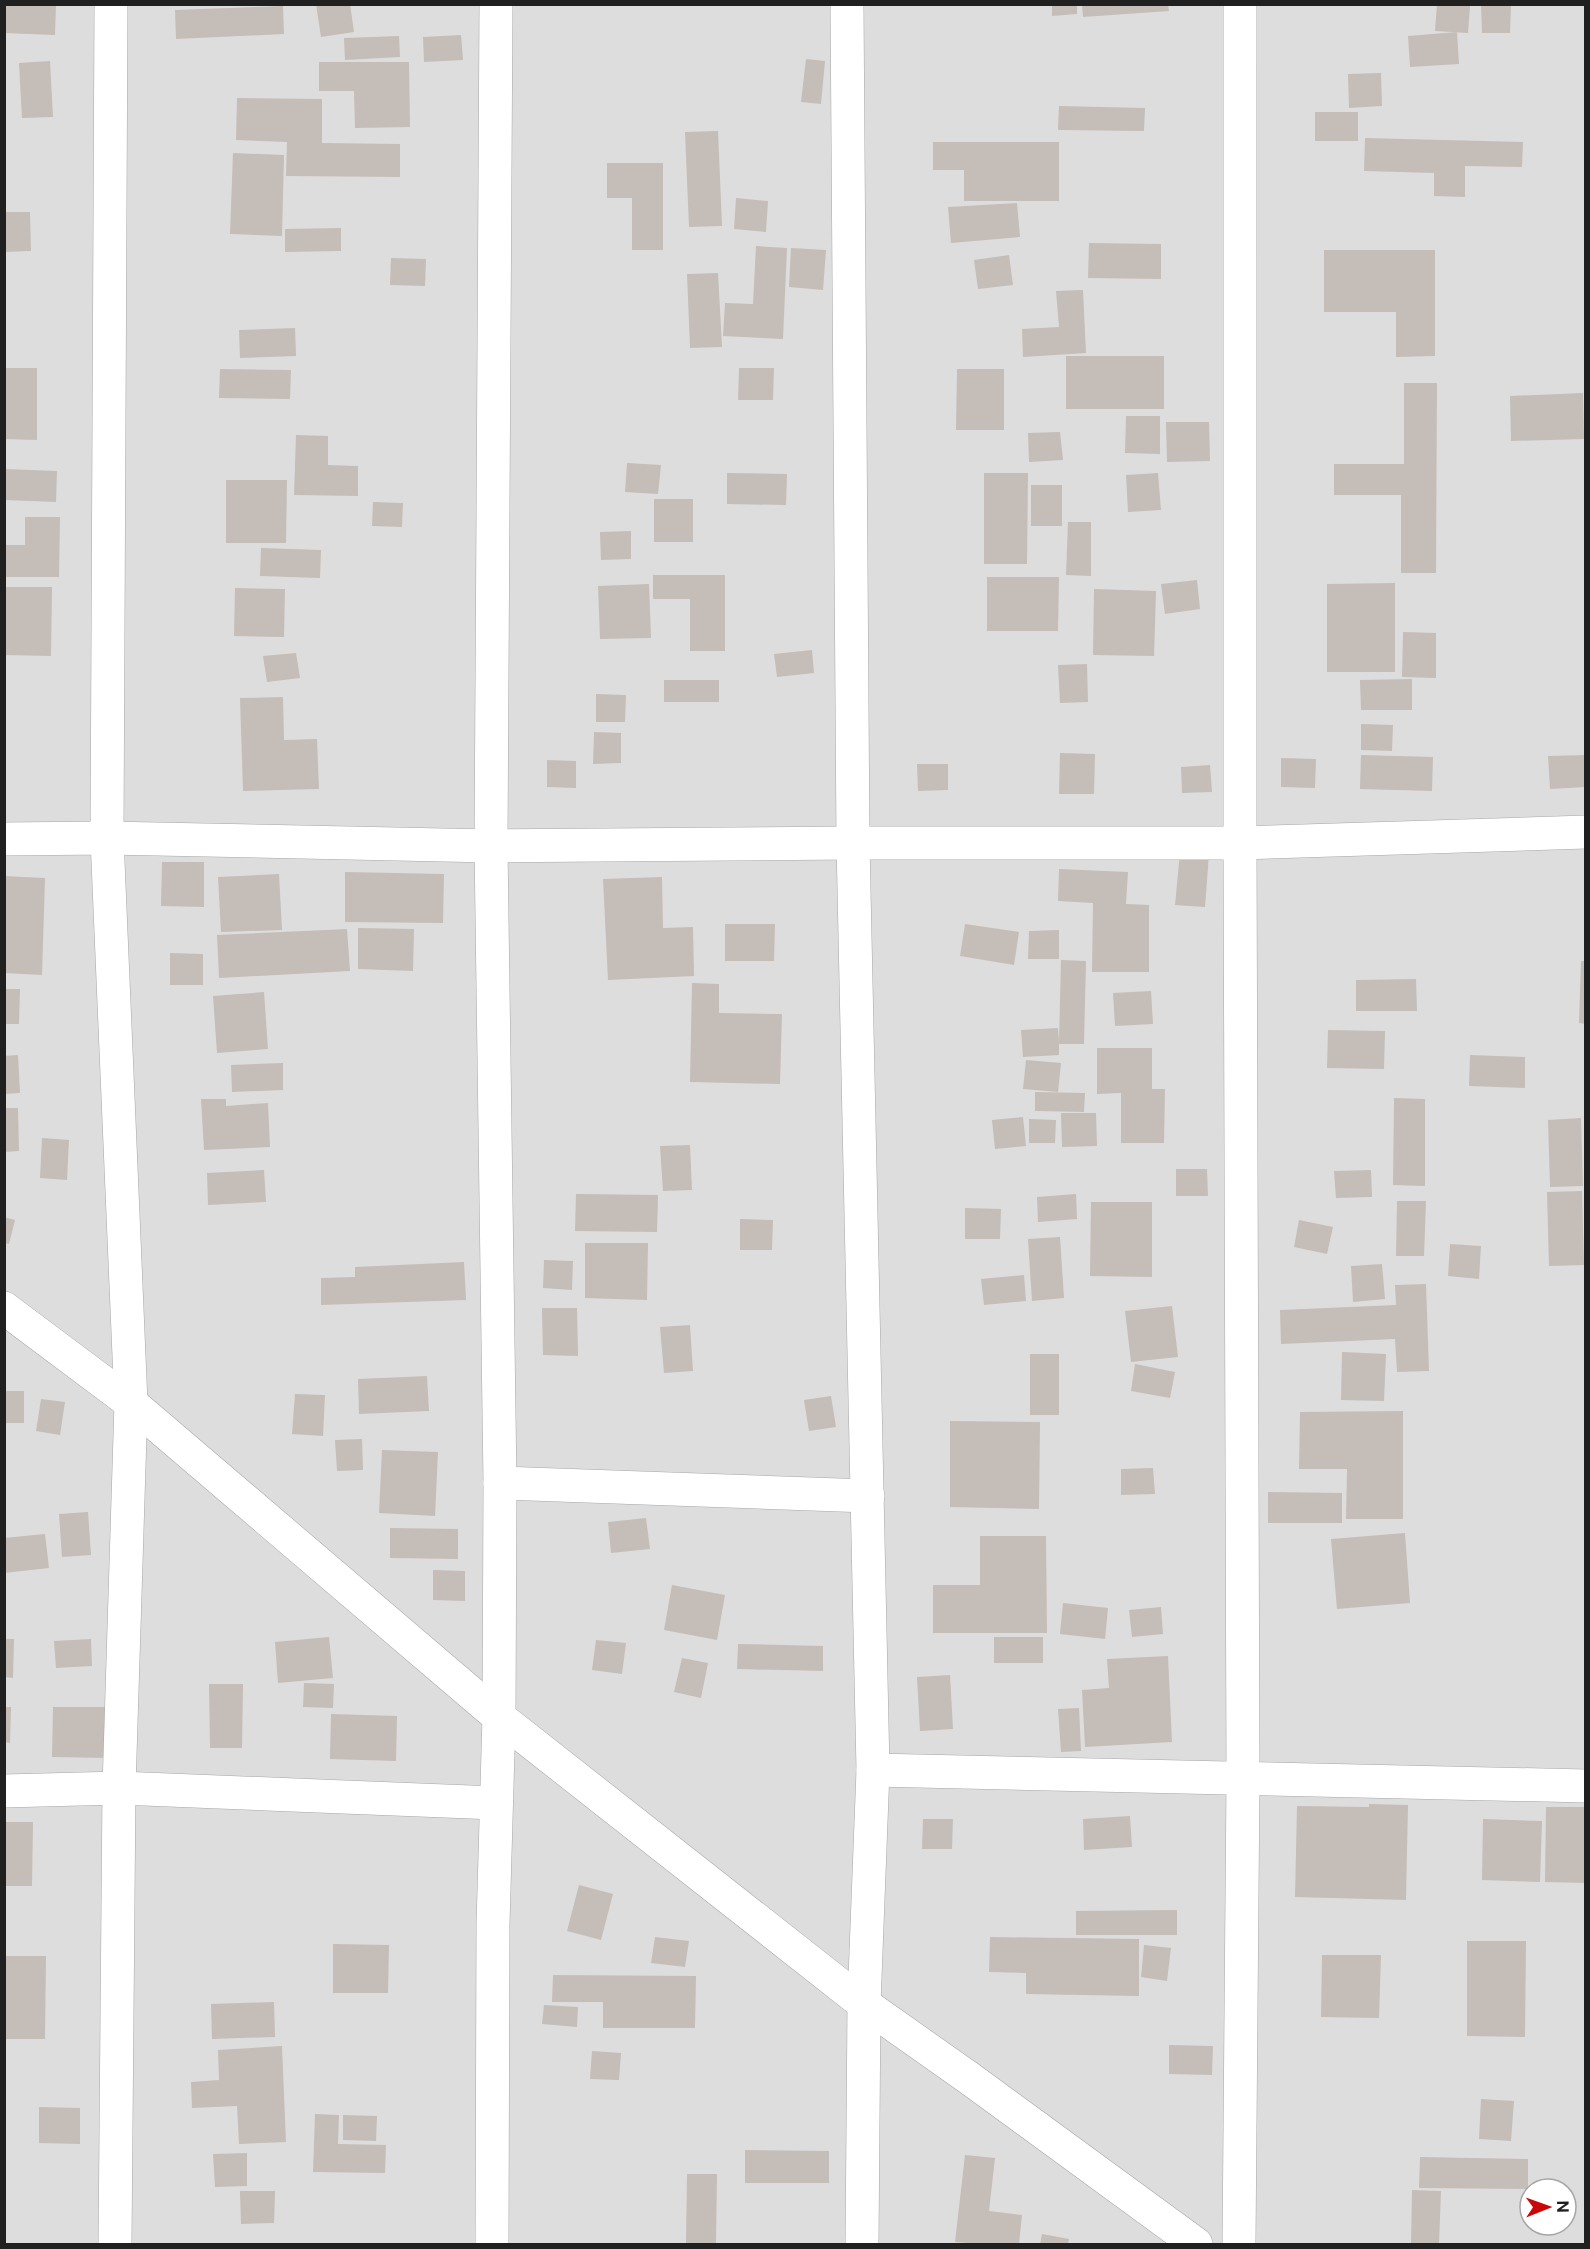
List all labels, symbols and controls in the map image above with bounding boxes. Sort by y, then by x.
north arrow [1518,2177,1578,2237]
text: N [1553,2200,1572,2213]

